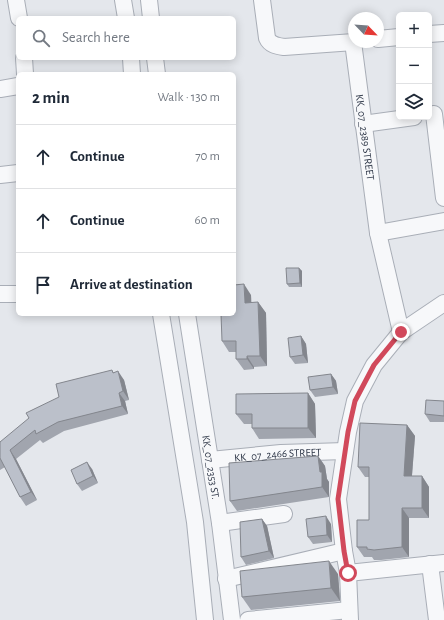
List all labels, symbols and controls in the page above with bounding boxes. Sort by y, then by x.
north arrow [348,12,384,48]
map controls [396,12,432,120]
button: + [396,12,432,48]
search box [16,16,236,60]
icon: search [30,27,52,49]
text: Search here [62,30,130,45]
button: − [396,48,432,84]
button: layers [396,84,432,120]
text: 2 min [32,89,70,106]
text: Walk · 130 m [157,91,220,104]
street label: KK_07_2389 STREET [354,93,377,181]
icon: ahead [32,146,54,168]
text: Continue [70,149,125,164]
text: 70 m [195,150,220,163]
icon: ahead [32,210,54,232]
text: Continue [70,213,125,228]
text: 60 m [194,214,220,227]
icon: arrive [32,274,54,296]
text: Arrive at destination [70,277,193,292]
route end [392,323,410,341]
street label: KK_07_2353 ST. [201,434,222,500]
street label: KK_07_2466 STREET [234,446,322,463]
route start [339,564,357,582]

